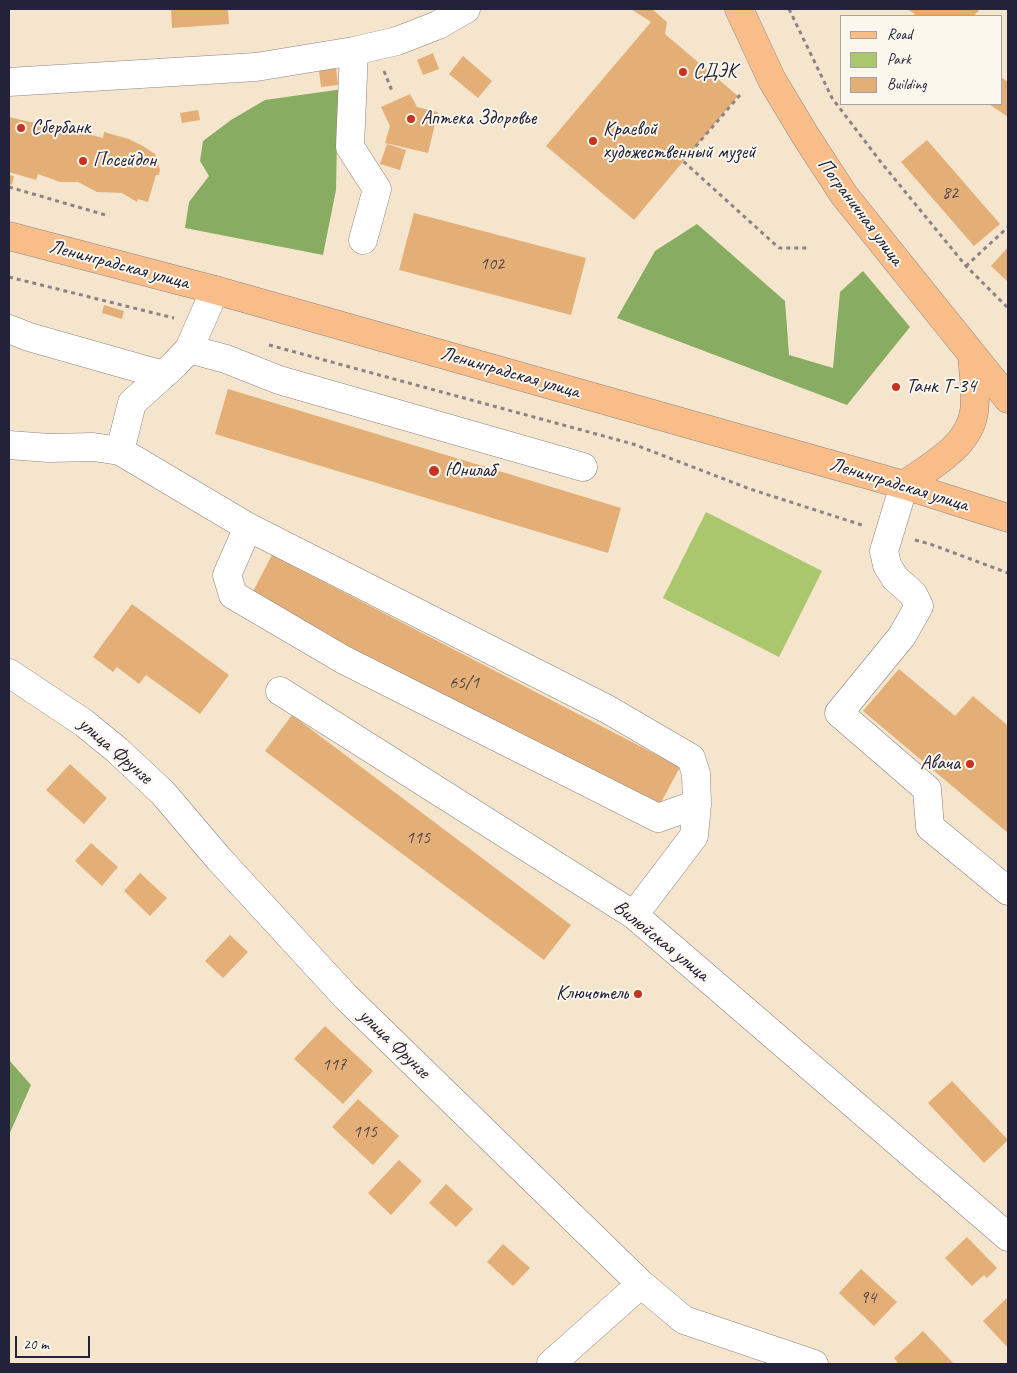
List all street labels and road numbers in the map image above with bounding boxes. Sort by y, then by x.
street label: Пограничная улица [812,153,908,271]
street label: Ленинградская улица [46,235,192,295]
street label: Ленинградская улица [438,342,582,404]
street label: Ленинградская улица [827,453,971,517]
street label: улица Фрунзе [73,712,157,790]
street label: Вилюйская улица [608,895,714,987]
street label: улица Фрунзе [353,1004,435,1084]

